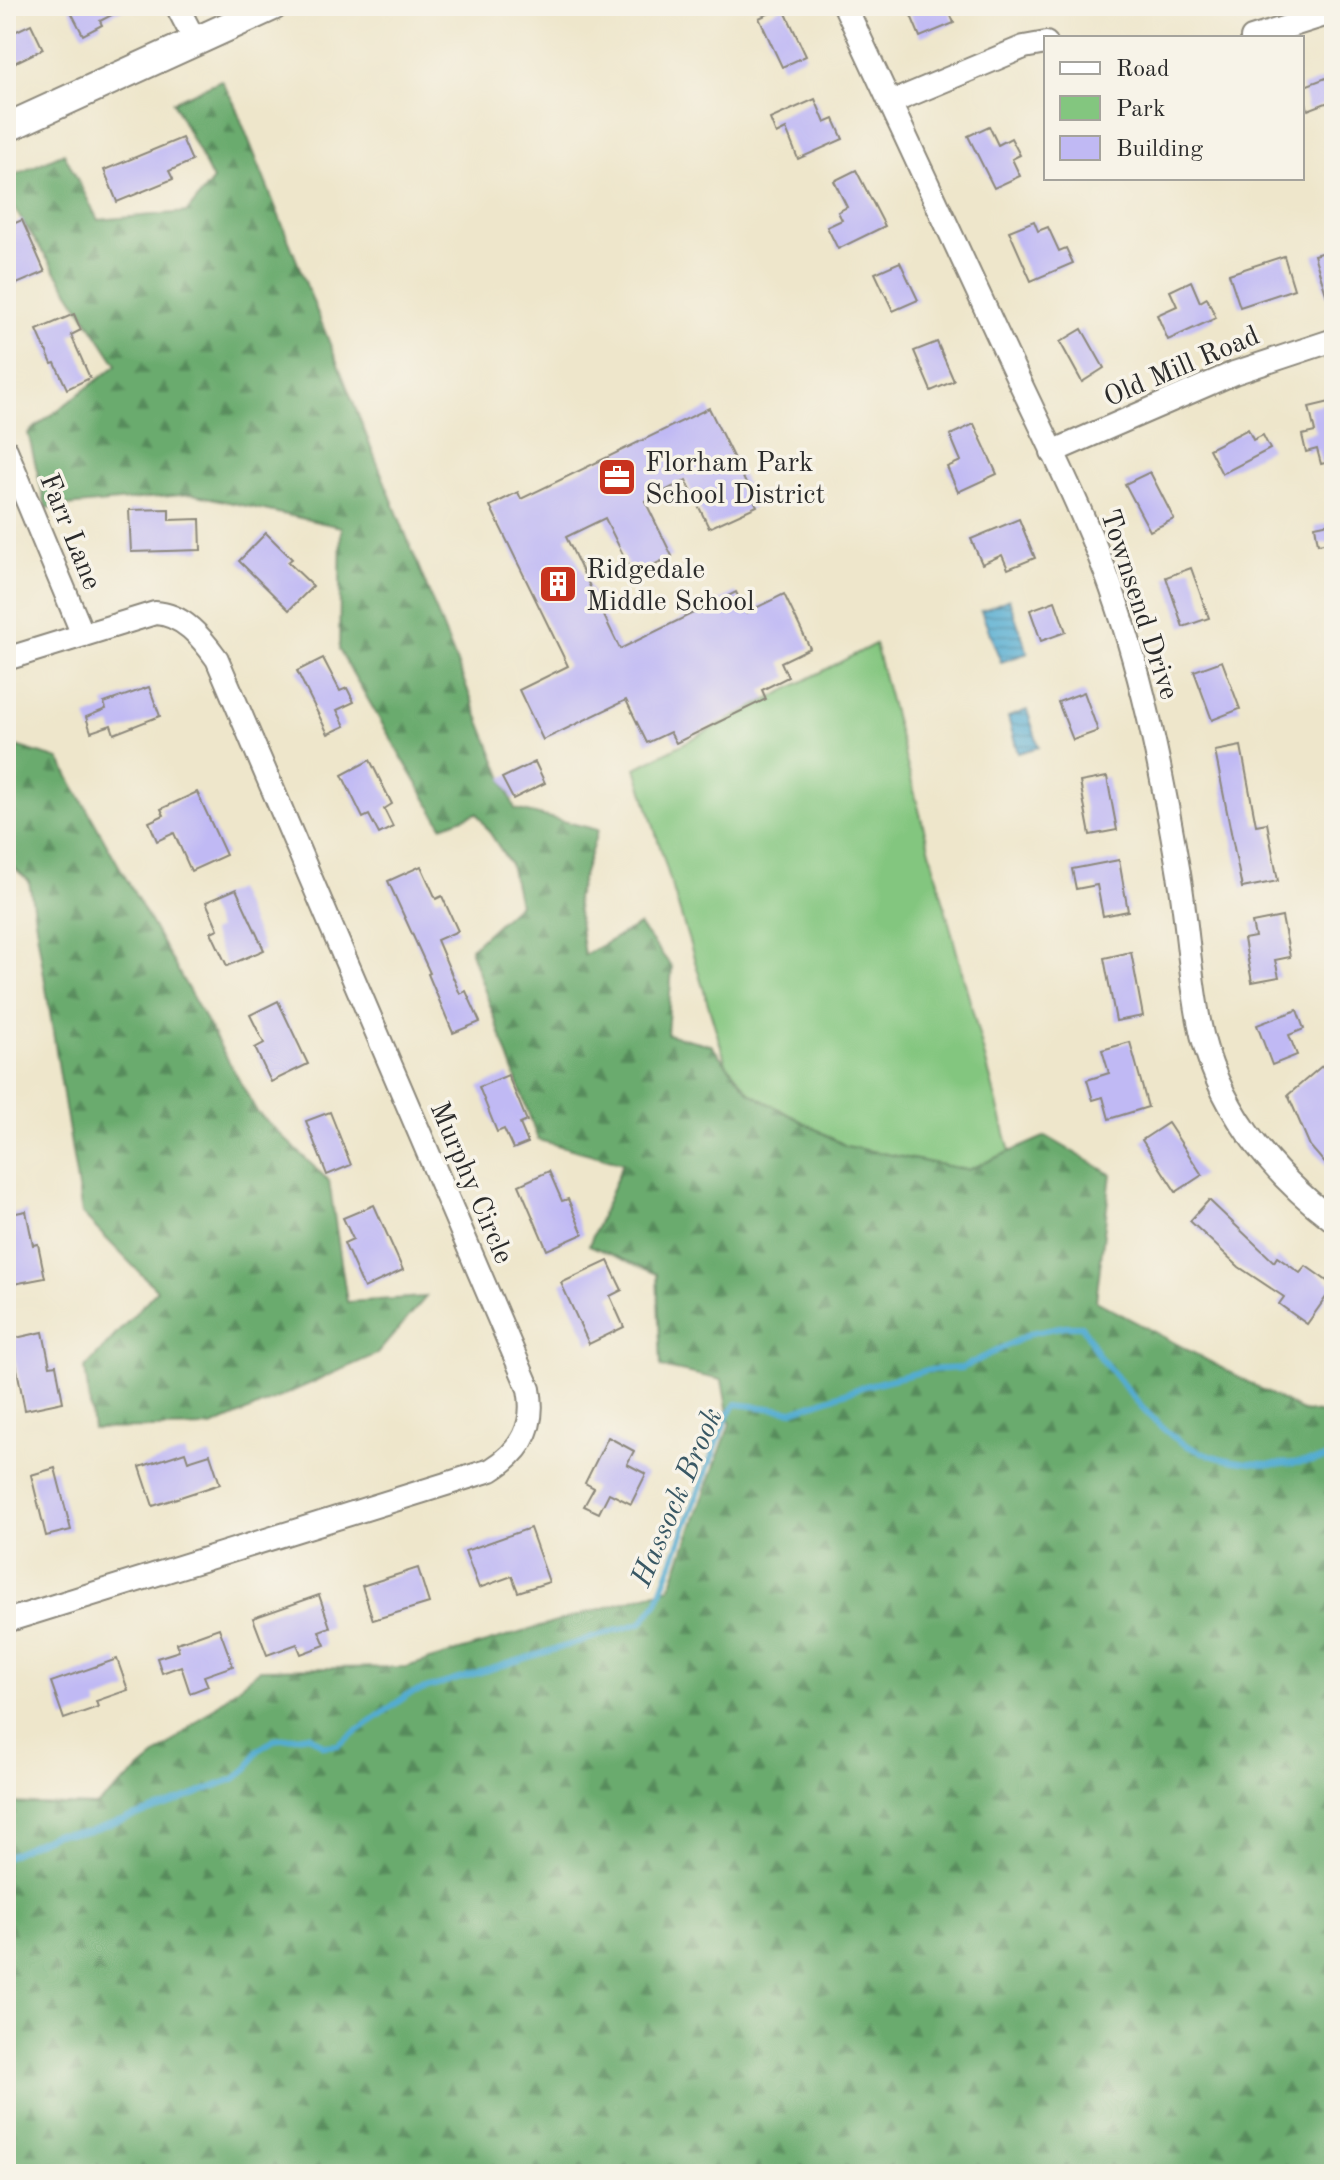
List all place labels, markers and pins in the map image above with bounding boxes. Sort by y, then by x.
place label: Florham Park School District [645,450,825,510]
office icon: Florham Park School District [596,456,638,498]
place label: Ridgedale Middle School [586,557,755,617]
building icon: Ridgedale Middle School [537,563,579,605]

